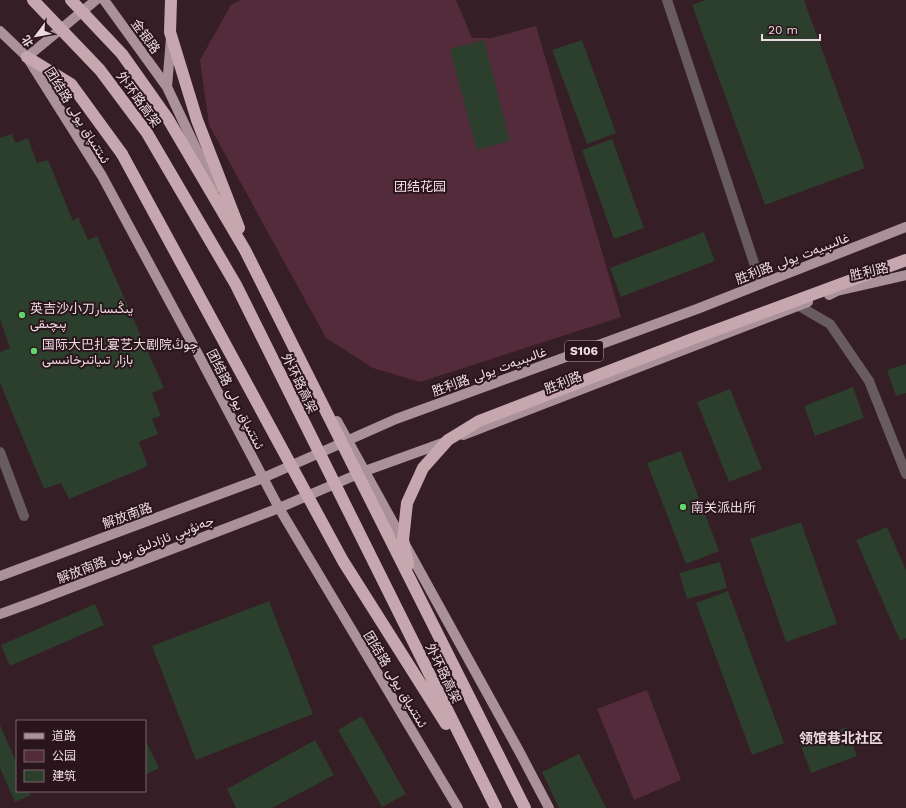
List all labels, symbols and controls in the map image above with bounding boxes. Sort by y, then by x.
north arrow [16,16,56,56]
street label: 金银路 [128,16,163,56]
scale bar [762,16,820,42]
text: 20 m [768,23,798,37]
text: 北 [20,33,36,49]
street label: 团结路 ئىتتىپاق يولى [40,65,113,167]
street label: 外环路高架 [113,69,164,130]
park label: 团结花园 [394,179,446,194]
street label: 胜利路 غالىبىيەت يولى [733,230,852,288]
street label: 胜利路 [848,260,890,283]
place label: 英吉沙小刀يىڭىسار پىچىقى [30,300,133,333]
marker: 英吉沙小刀يىڭىسار پىچىقى [17,310,27,320]
place label: 国际大巴扎宴艺大剧院چوڭ بازار تىياتىرخانىسى [42,337,198,368]
road number: S106 [565,341,603,361]
street label: 胜利路 غالىبىيەت يولى [430,344,549,400]
marker: 国际大巴扎宴艺大剧院چوڭ بازار تىياتىرخانىسى [29,346,39,356]
street label: 团结路 ئىتتىپاق يولى [202,347,267,453]
street label: 外环路高架 [279,351,321,416]
street label: 胜利路 [542,368,584,396]
street label: 解放南路 [100,500,154,531]
place label: 南关派出所 [691,500,756,515]
marker: 南关派出所 [678,502,688,512]
street label: 解放南路 جەنۇبىي ئازادلىق يولى [55,512,217,589]
street label: 团结路 ئىتتىپاق يولى [359,628,430,731]
street label: 外环路高架 [423,641,465,706]
legend [16,720,146,792]
text: 道路 [52,729,76,743]
district label: 领馆巷北社区 [799,730,883,746]
text: 公园 [52,749,76,763]
text: 建筑 [52,769,76,783]

